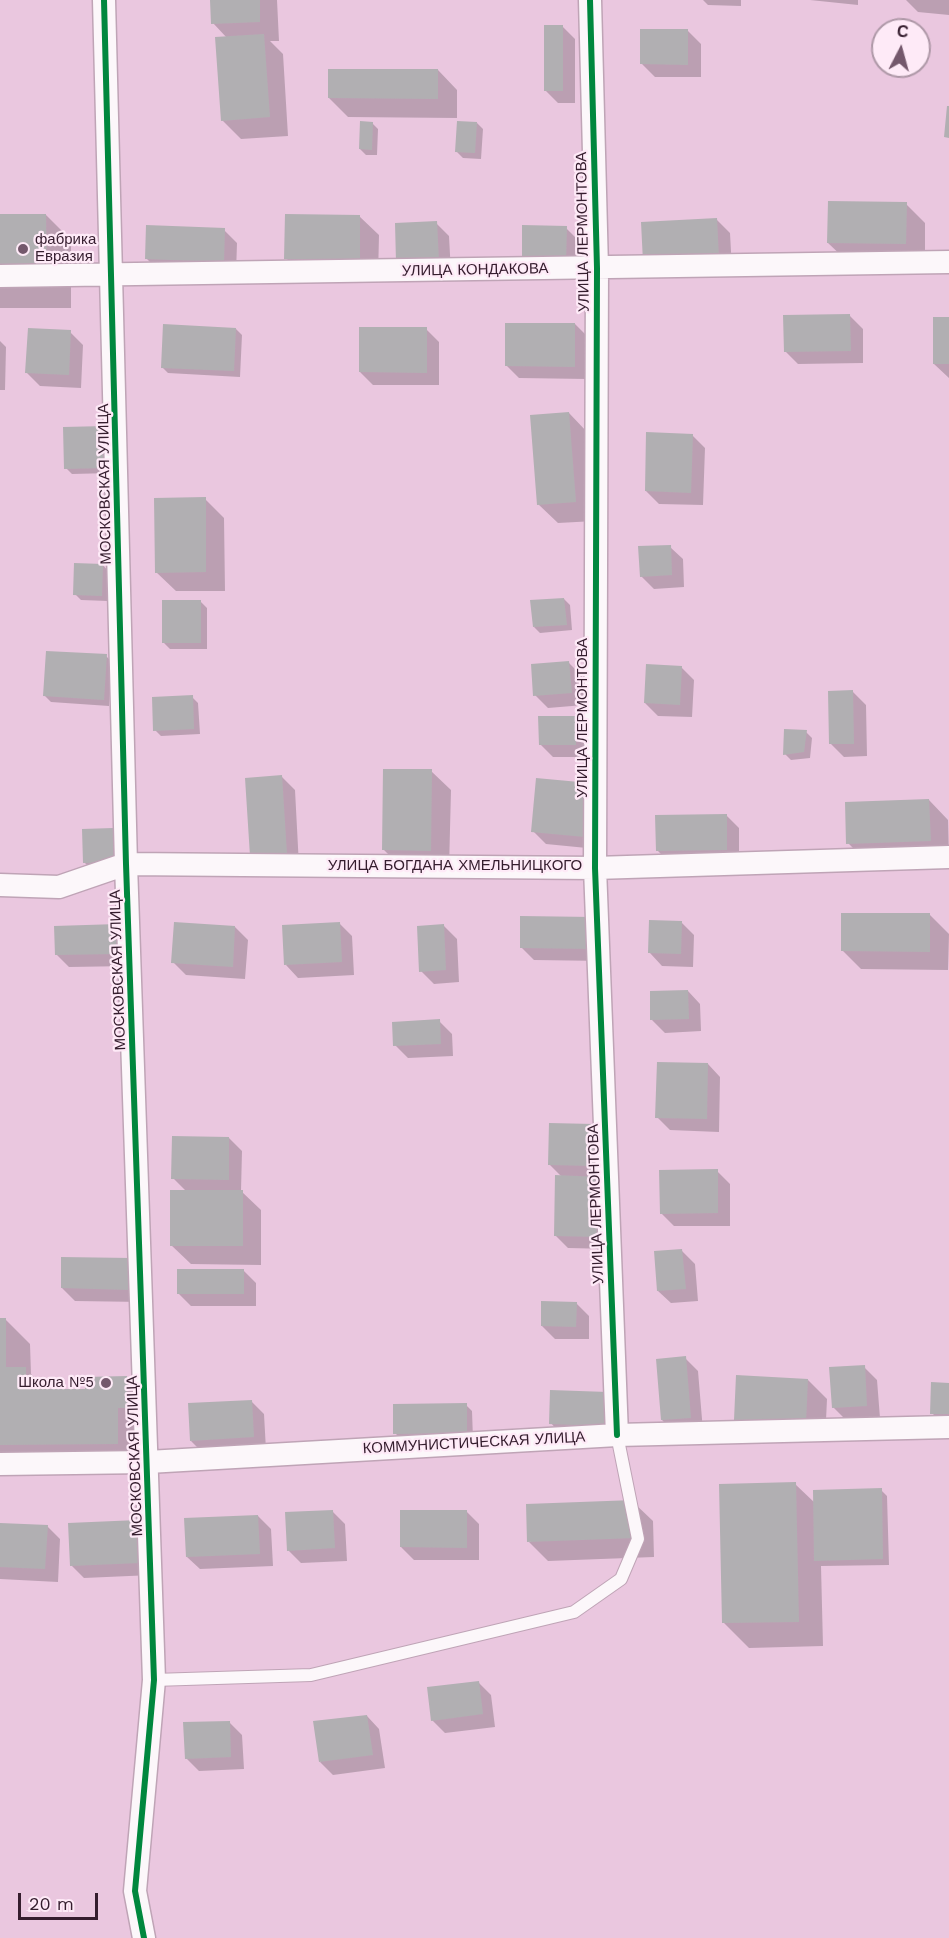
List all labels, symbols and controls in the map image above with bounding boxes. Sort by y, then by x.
north arrow [871,18,931,78]
text: С [896,22,909,42]
street label: УЛИЦА ЛЕРМОНТОВА [573,152,593,312]
place label: фабрика Евразия [35,231,96,266]
marker: фабрика Евразия [16,242,30,256]
street label: УЛИЦА КОНДАКОВА [401,260,549,280]
street label: МОСКОВСКАЯ УЛИЦА [95,403,115,565]
street label: УЛИЦА ЛЕРМОНТОВА [574,638,592,798]
street label: УЛИЦА БОГДАНА ХМЕЛЬНИЦКОГО [328,857,582,875]
street label: МОСКОВСКАЯ УЛИЦА [106,889,130,1051]
street label: УЛИЦА ЛЕРМОНТОВА [584,1124,608,1284]
place label: Школа №5 [18,1374,94,1392]
street label: МОСКОВСКАЯ УЛИЦА [123,1375,147,1537]
marker: Школа №5 [99,1376,113,1390]
street label: КОММУНИСТИЧЕСКАЯ УЛИЦА [362,1428,586,1458]
scale bar [21,1881,100,1919]
text: 20 m [29,1893,74,1914]

